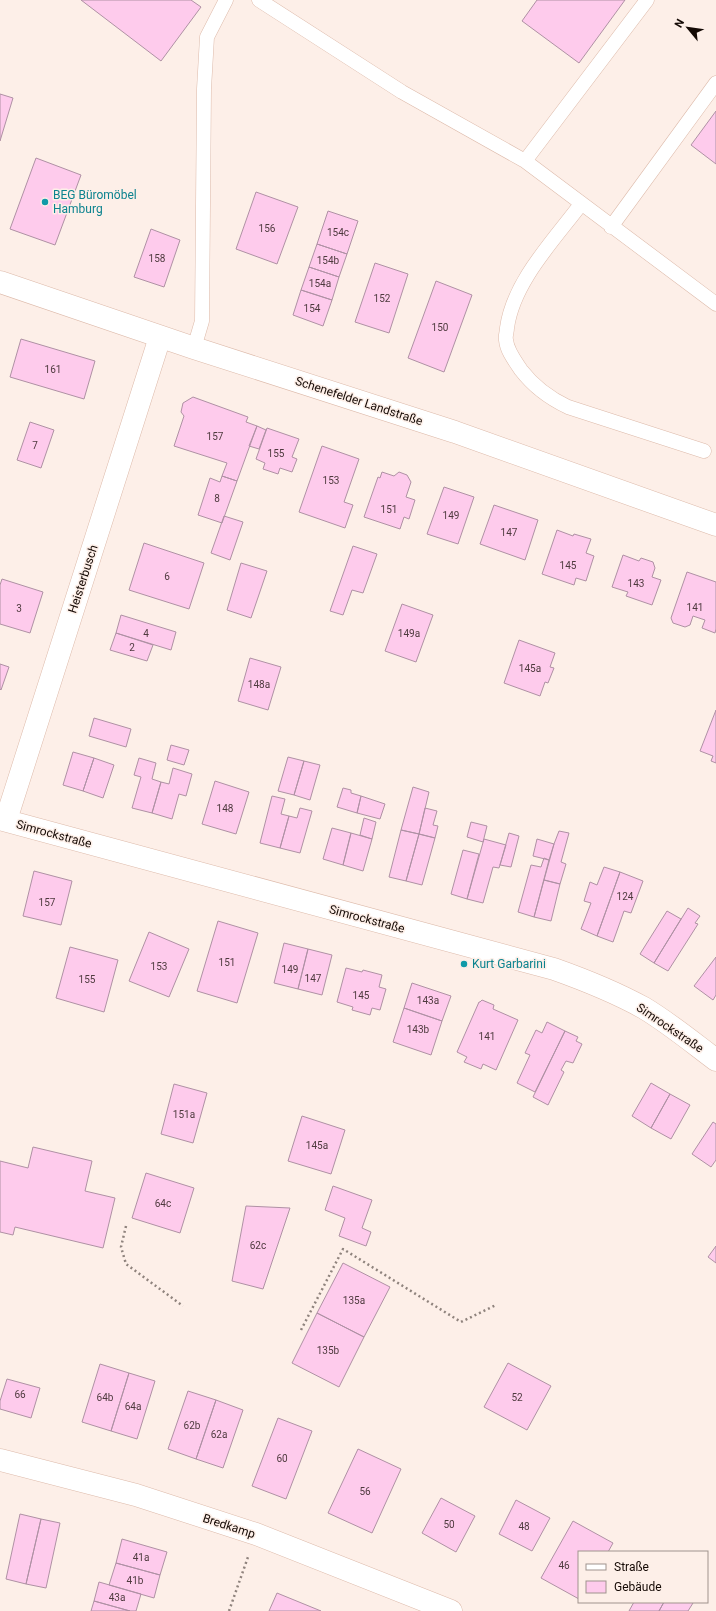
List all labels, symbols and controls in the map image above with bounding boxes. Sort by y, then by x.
north arrow [668,8,708,48]
text: N [672,17,687,30]
place label: BEG Büromöbel Hamburg [53,188,137,216]
marker: BEG Büromöbel Hamburg [40,197,50,207]
house number: 156 [259,223,276,234]
house number: 154c [327,227,349,238]
house number: 158 [149,253,166,264]
house number: 154b [317,255,340,266]
house number: 154a [309,278,331,289]
house number: 152 [374,293,391,304]
house number: 154 [304,303,321,314]
house number: 150 [432,322,449,333]
house number: 161 [45,364,61,375]
street label: Schenefelder Landstraße [293,374,425,428]
house number: 157 [207,431,224,442]
house number: 7 [32,440,38,451]
house number: 155 [268,448,285,459]
house number: 153 [323,475,339,486]
house number: 8 [214,493,220,504]
house number: 151 [381,504,397,515]
house number: 149 [443,510,459,521]
house number: 147 [501,527,518,538]
street label: Heisterbusch [65,543,101,615]
house number: 145 [560,560,577,571]
house number: 6 [164,571,170,582]
house number: 143 [628,578,644,589]
house number: 141 [687,602,703,613]
house number: 3 [16,603,22,614]
house number: 4 [143,628,149,639]
house number: 149a [398,628,420,639]
house number: 2 [129,642,135,653]
house number: 145a [519,663,541,674]
house number: 148a [248,679,270,690]
house number: 148 [217,803,234,814]
street label: Simrockstraße [15,817,93,851]
house number: 124 [617,891,634,902]
house number: 157 [39,897,56,908]
street label: Simrockstraße [328,902,406,936]
house number: 151 [219,957,235,968]
place label: Kurt Garbarini [472,957,546,971]
marker: Kurt Garbarini [459,959,469,969]
house number: 153 [151,961,167,972]
house number: 149 [282,964,298,975]
house number: 147 [305,973,322,984]
house number: 155 [79,974,96,985]
house number: 145 [353,990,370,1001]
house number: 143a [417,995,439,1006]
street label: Simrockstraße [634,1000,706,1056]
house number: 143b [407,1024,430,1035]
house number: 141 [479,1031,495,1042]
house number: 151a [173,1109,195,1120]
house number: 145a [306,1140,328,1151]
house number: 64c [155,1198,171,1209]
house number: 62c [250,1240,266,1251]
house number: 135a [343,1295,365,1306]
house number: 135b [317,1345,340,1356]
house number: 66 [14,1389,26,1400]
house number: 64b [97,1392,114,1403]
house number: 52 [511,1392,523,1403]
house number: 64a [125,1401,141,1412]
house number: 62b [184,1420,201,1431]
house number: 62a [211,1429,227,1440]
house number: 60 [276,1453,288,1464]
house number: 56 [359,1486,371,1497]
street label: Bredkamp [201,1511,257,1541]
house number: 50 [443,1519,455,1530]
house number: 48 [518,1521,530,1532]
legend [578,1551,708,1603]
house number: 41a [133,1552,149,1563]
house number: 46 [558,1560,570,1571]
text: Straße [614,1560,649,1574]
house number: 41b [127,1575,144,1586]
text: Gebäude [614,1580,662,1594]
house number: 43a [109,1592,125,1603]

